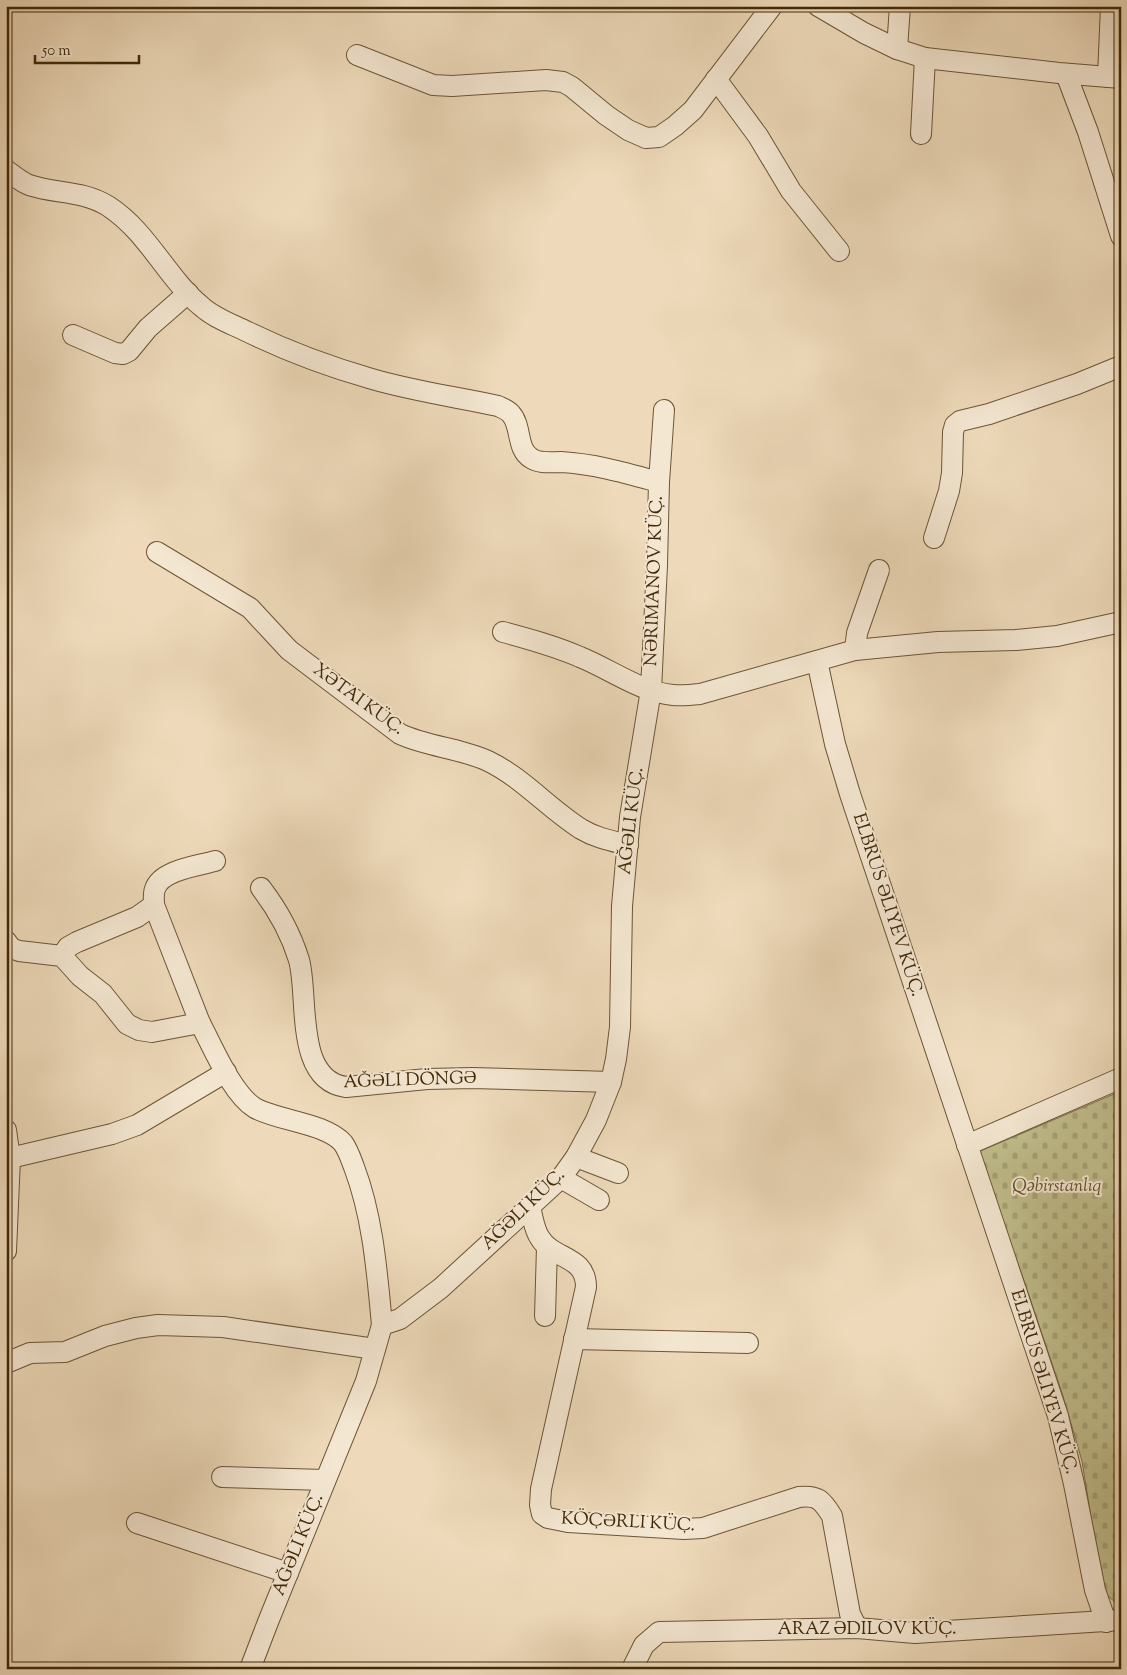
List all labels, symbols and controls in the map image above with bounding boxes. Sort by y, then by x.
scale bar [35,32,139,64]
text: 50 m [41,41,71,62]
street label: NƏRIMANOV KÜÇ. [639,495,671,667]
street label: XƏTAI KÜÇ. [307,658,409,742]
street label: AĞƏLI KÜÇ. [613,766,651,876]
street label: ELBRUS ƏLIYEV KÜÇ. [845,810,929,1000]
street label: AĞƏLI DÖNGƏ [343,1066,477,1096]
street label: AĞƏLI KÜÇ. [476,1163,572,1257]
park label: Qəbirstanlıq [1012,1174,1102,1200]
street label: ELBRUS ƏLIYEV KÜÇ. [1003,1287,1083,1477]
street label: AĞƏLI KÜÇ. [267,1490,331,1600]
street label: KÖÇƏRLI KÜÇ. [560,1507,696,1539]
street label: ARAZ ƏDILOV KÜÇ. [777,1617,957,1643]

